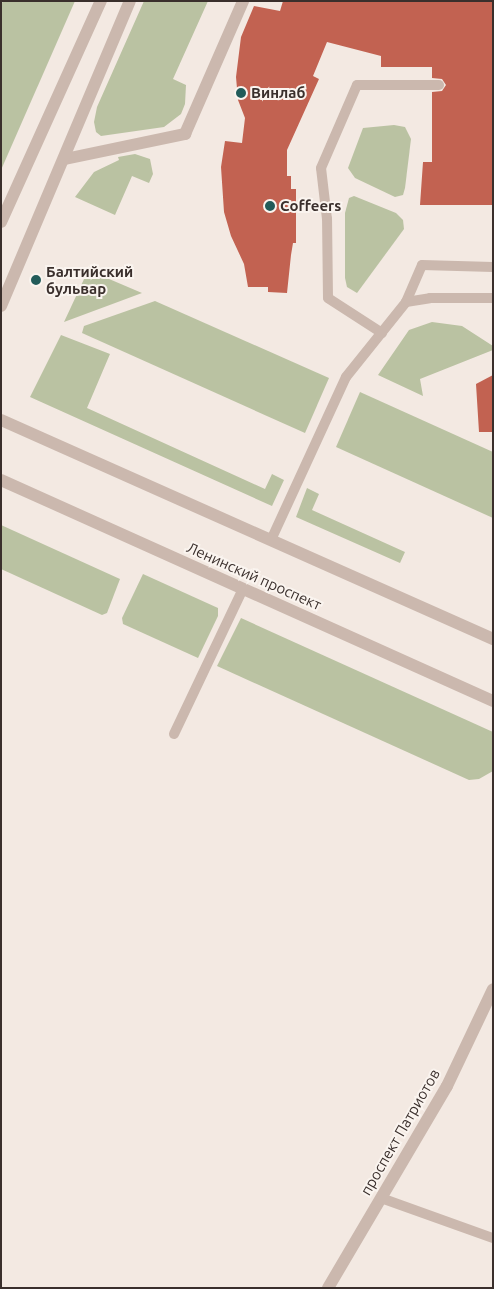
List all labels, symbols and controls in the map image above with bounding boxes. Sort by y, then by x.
place label: Винлаб [251,84,305,102]
marker: Винлаб [235,87,247,99]
place label: Coffeers [280,197,341,215]
marker: Coffeers [264,200,276,212]
place label: Балтийский бульвар [46,262,133,297]
marker: Балтийский бульвар [30,274,42,286]
street label: Ленинский проспект [184,538,324,614]
street label: проспект Патриотов [357,1066,443,1198]

